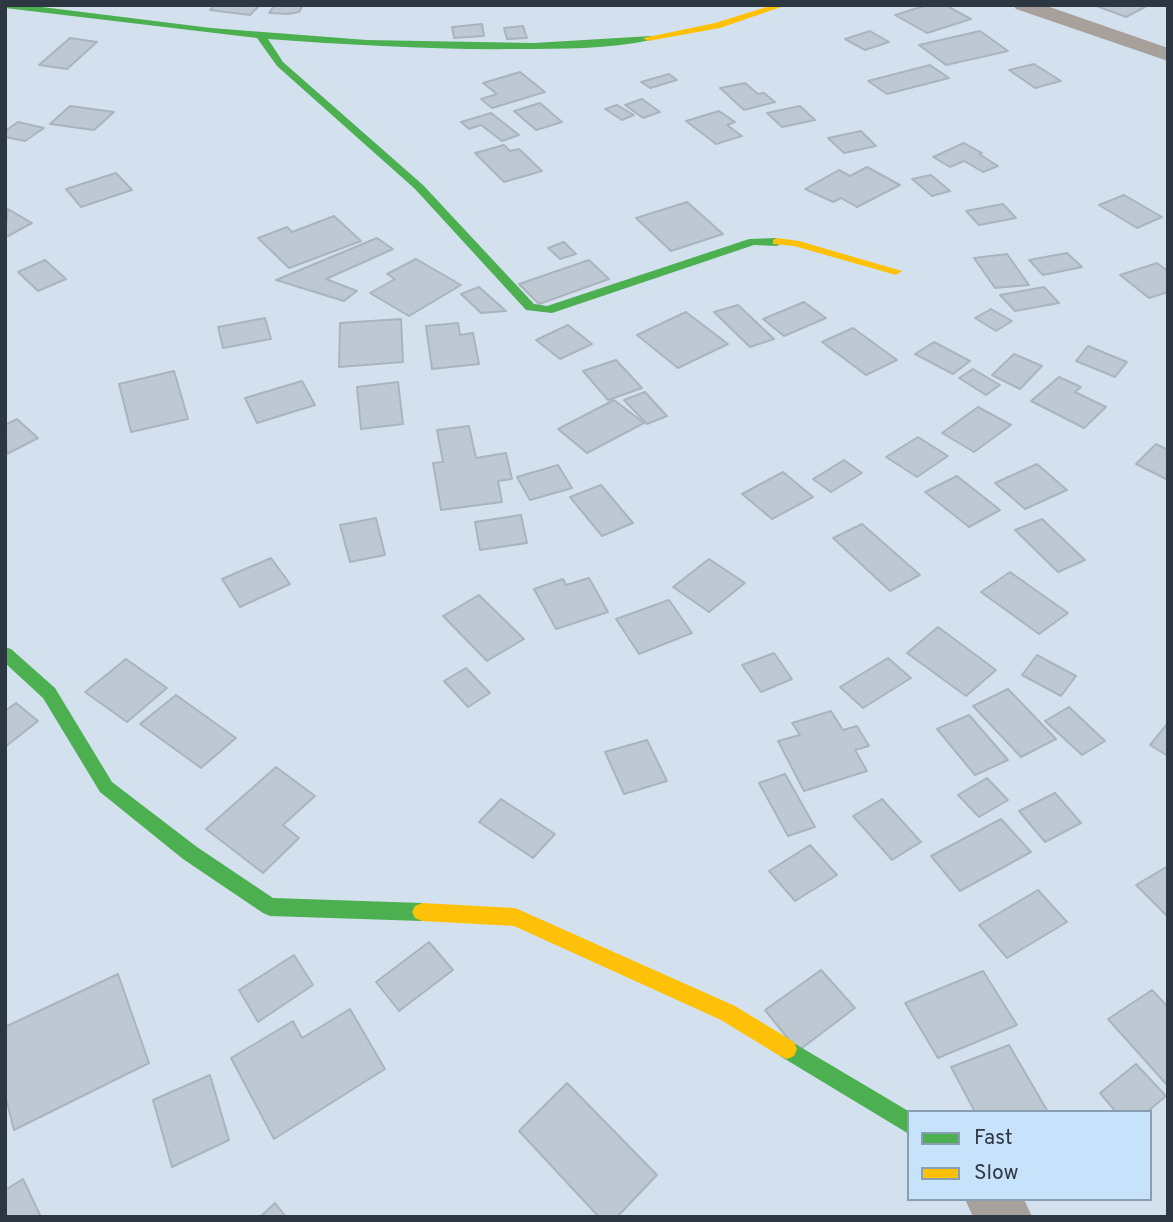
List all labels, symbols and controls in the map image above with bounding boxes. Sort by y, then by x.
legend [907,1110,1152,1201]
text: Fast [974,1125,1013,1152]
text: Slow [974,1160,1019,1187]

